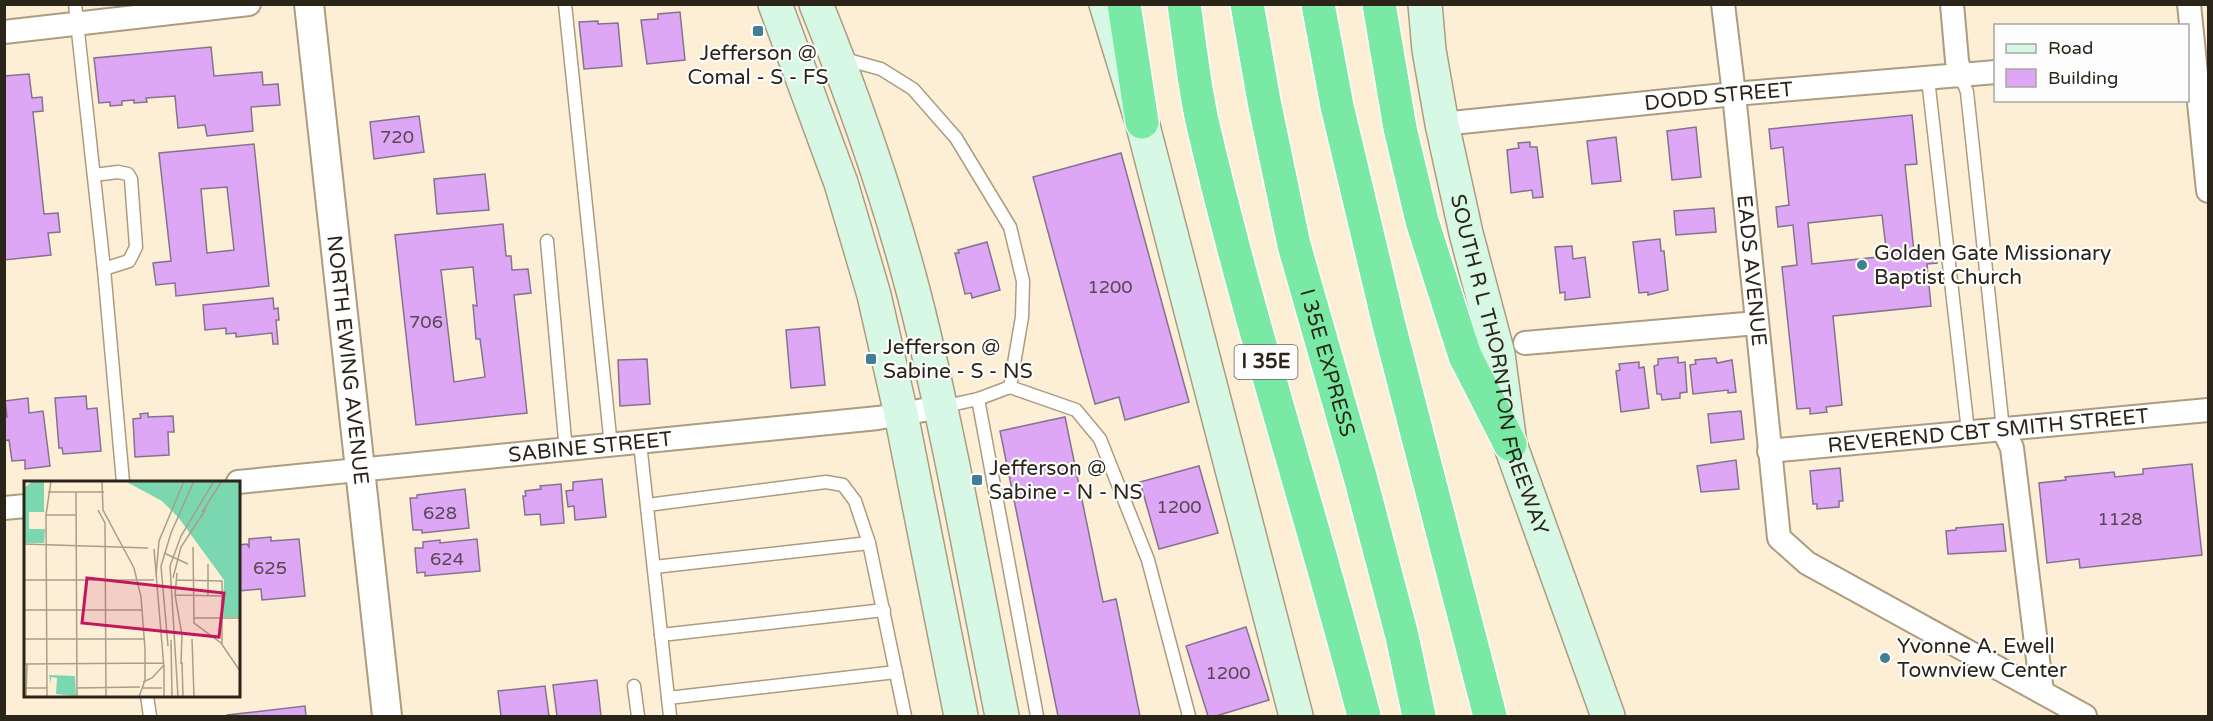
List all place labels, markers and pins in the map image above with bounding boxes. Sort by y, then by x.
marker: Jefferson @ Comal - S - FS [751,24,765,38]
place label: Jefferson @ Comal - S - FS [688,41,829,90]
place label: Golden Gate Missionary Baptist Church [1874,241,2111,290]
marker: Golden Gate Missionary Baptist Church [1855,258,1869,272]
place label: Jefferson @ Sabine - S - NS [883,335,1033,384]
marker: Jefferson @ Sabine - S - NS [864,352,878,366]
place label: Jefferson @ Sabine - N - NS [989,456,1143,505]
marker: Jefferson @ Sabine - N - NS [970,473,984,487]
place label: Yvonne A. Ewell Townview Center [1897,634,2067,683]
marker: Yvonne A. Ewell Townview Center [1878,651,1892,665]

